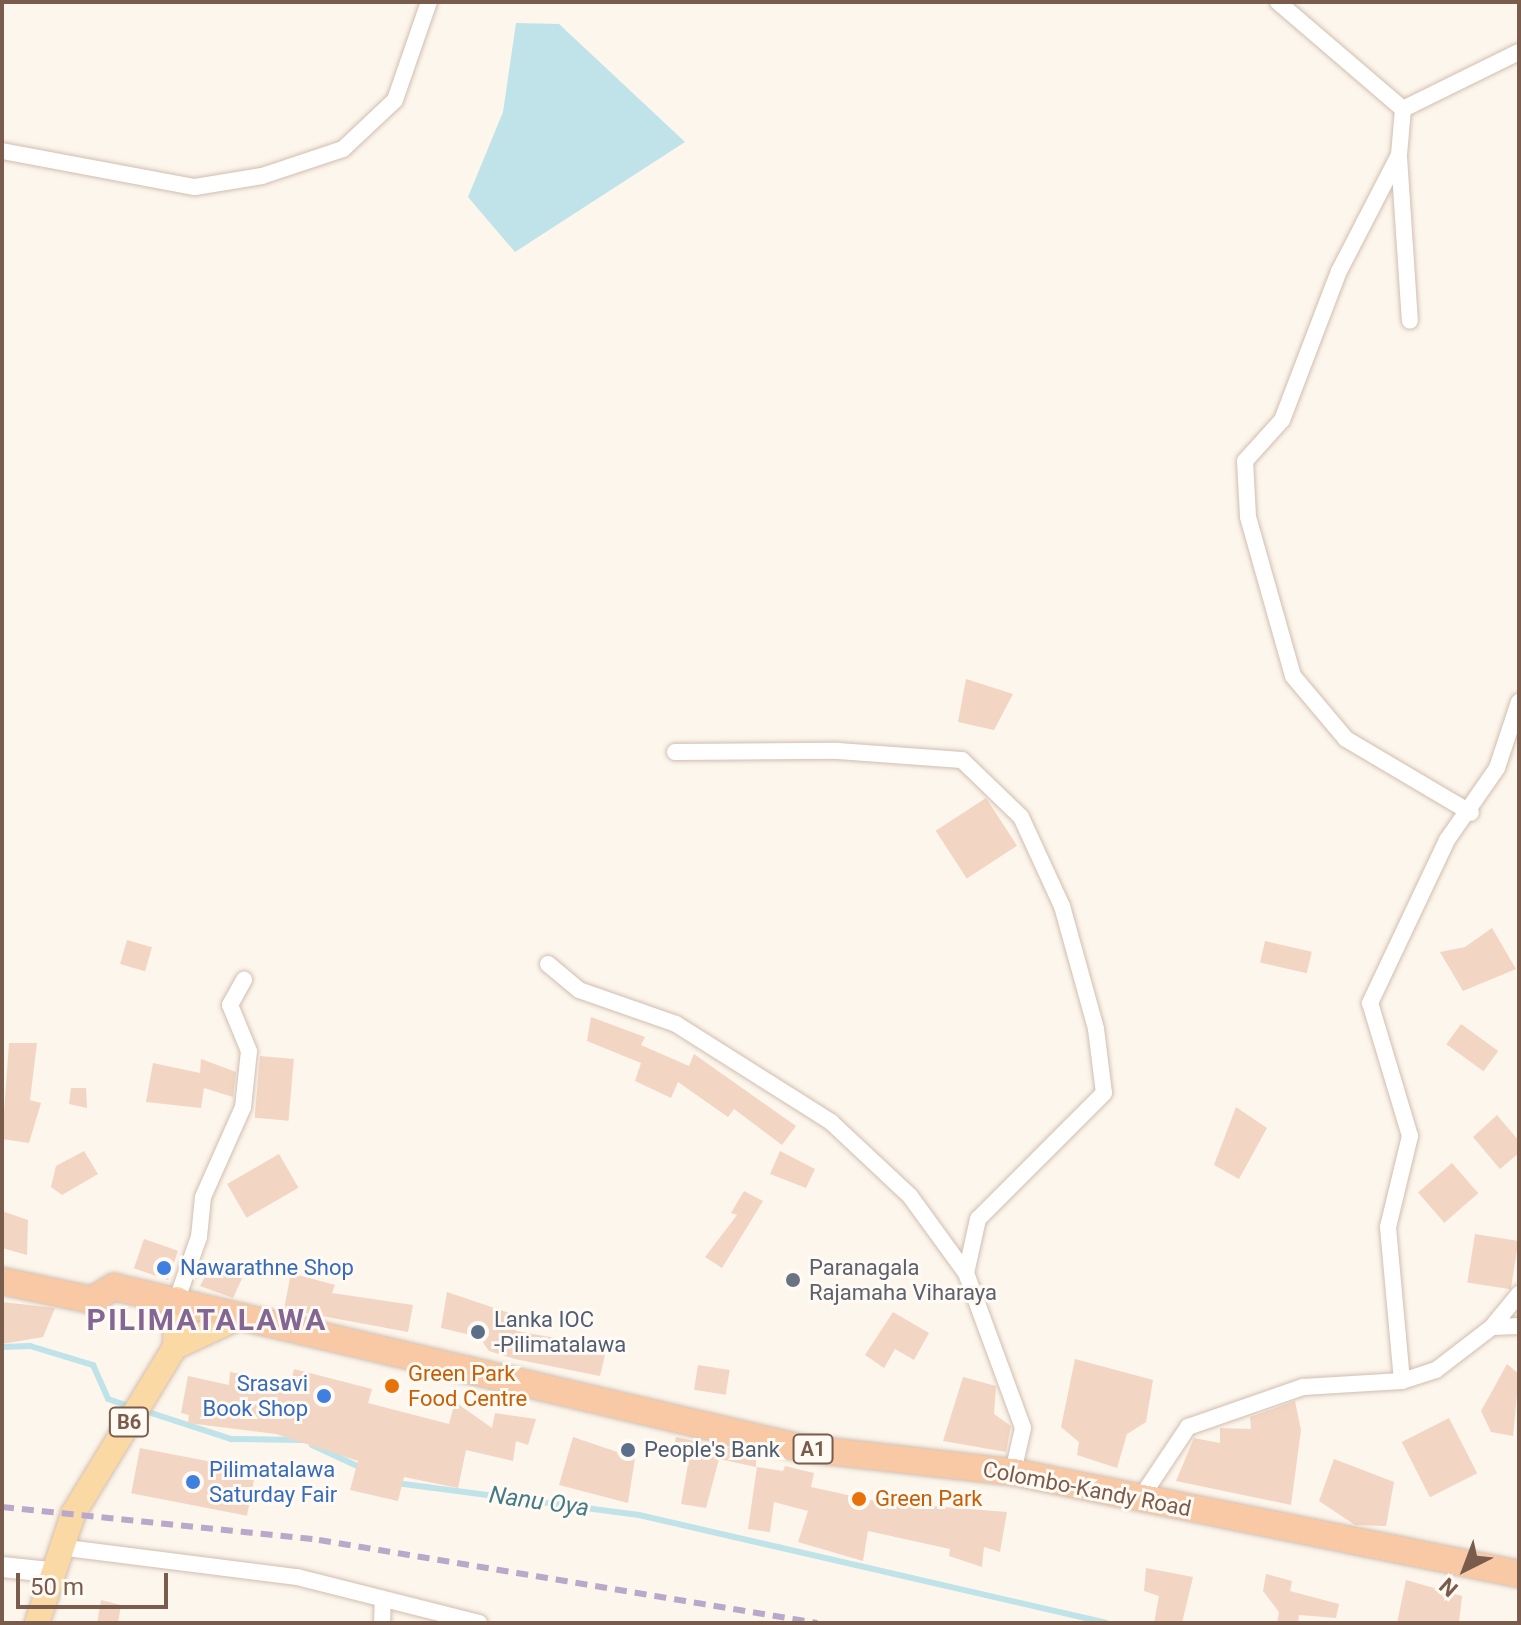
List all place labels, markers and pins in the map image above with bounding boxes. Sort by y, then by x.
place label: Paranagala Rajamaha Viharaya [809,1254,997,1306]
place label: Nawarathne Shop [180,1255,354,1281]
marker: Nawarathne Shop [155,1259,173,1277]
marker: Paranagala Rajamaha Viharaya [784,1271,802,1289]
place label: Lanka IOC -Pilimatalawa [494,1306,626,1358]
marker: Lanka IOC -Pilimatalawa [469,1323,487,1341]
place label: Green Park Food Centre [408,1360,527,1412]
place label: Srasavi Book Shop [203,1370,308,1422]
marker: Green Park Food Centre [383,1377,401,1395]
marker: Srasavi Book Shop [315,1387,333,1405]
place label: People's Bank [644,1437,780,1463]
marker: People's Bank [619,1441,637,1459]
place label: Pilimatalawa Saturday Fair [209,1456,337,1508]
marker: Pilimatalawa Saturday Fair [184,1473,202,1491]
place label: Green Park [875,1486,983,1512]
marker: Green Park [850,1490,868,1508]

